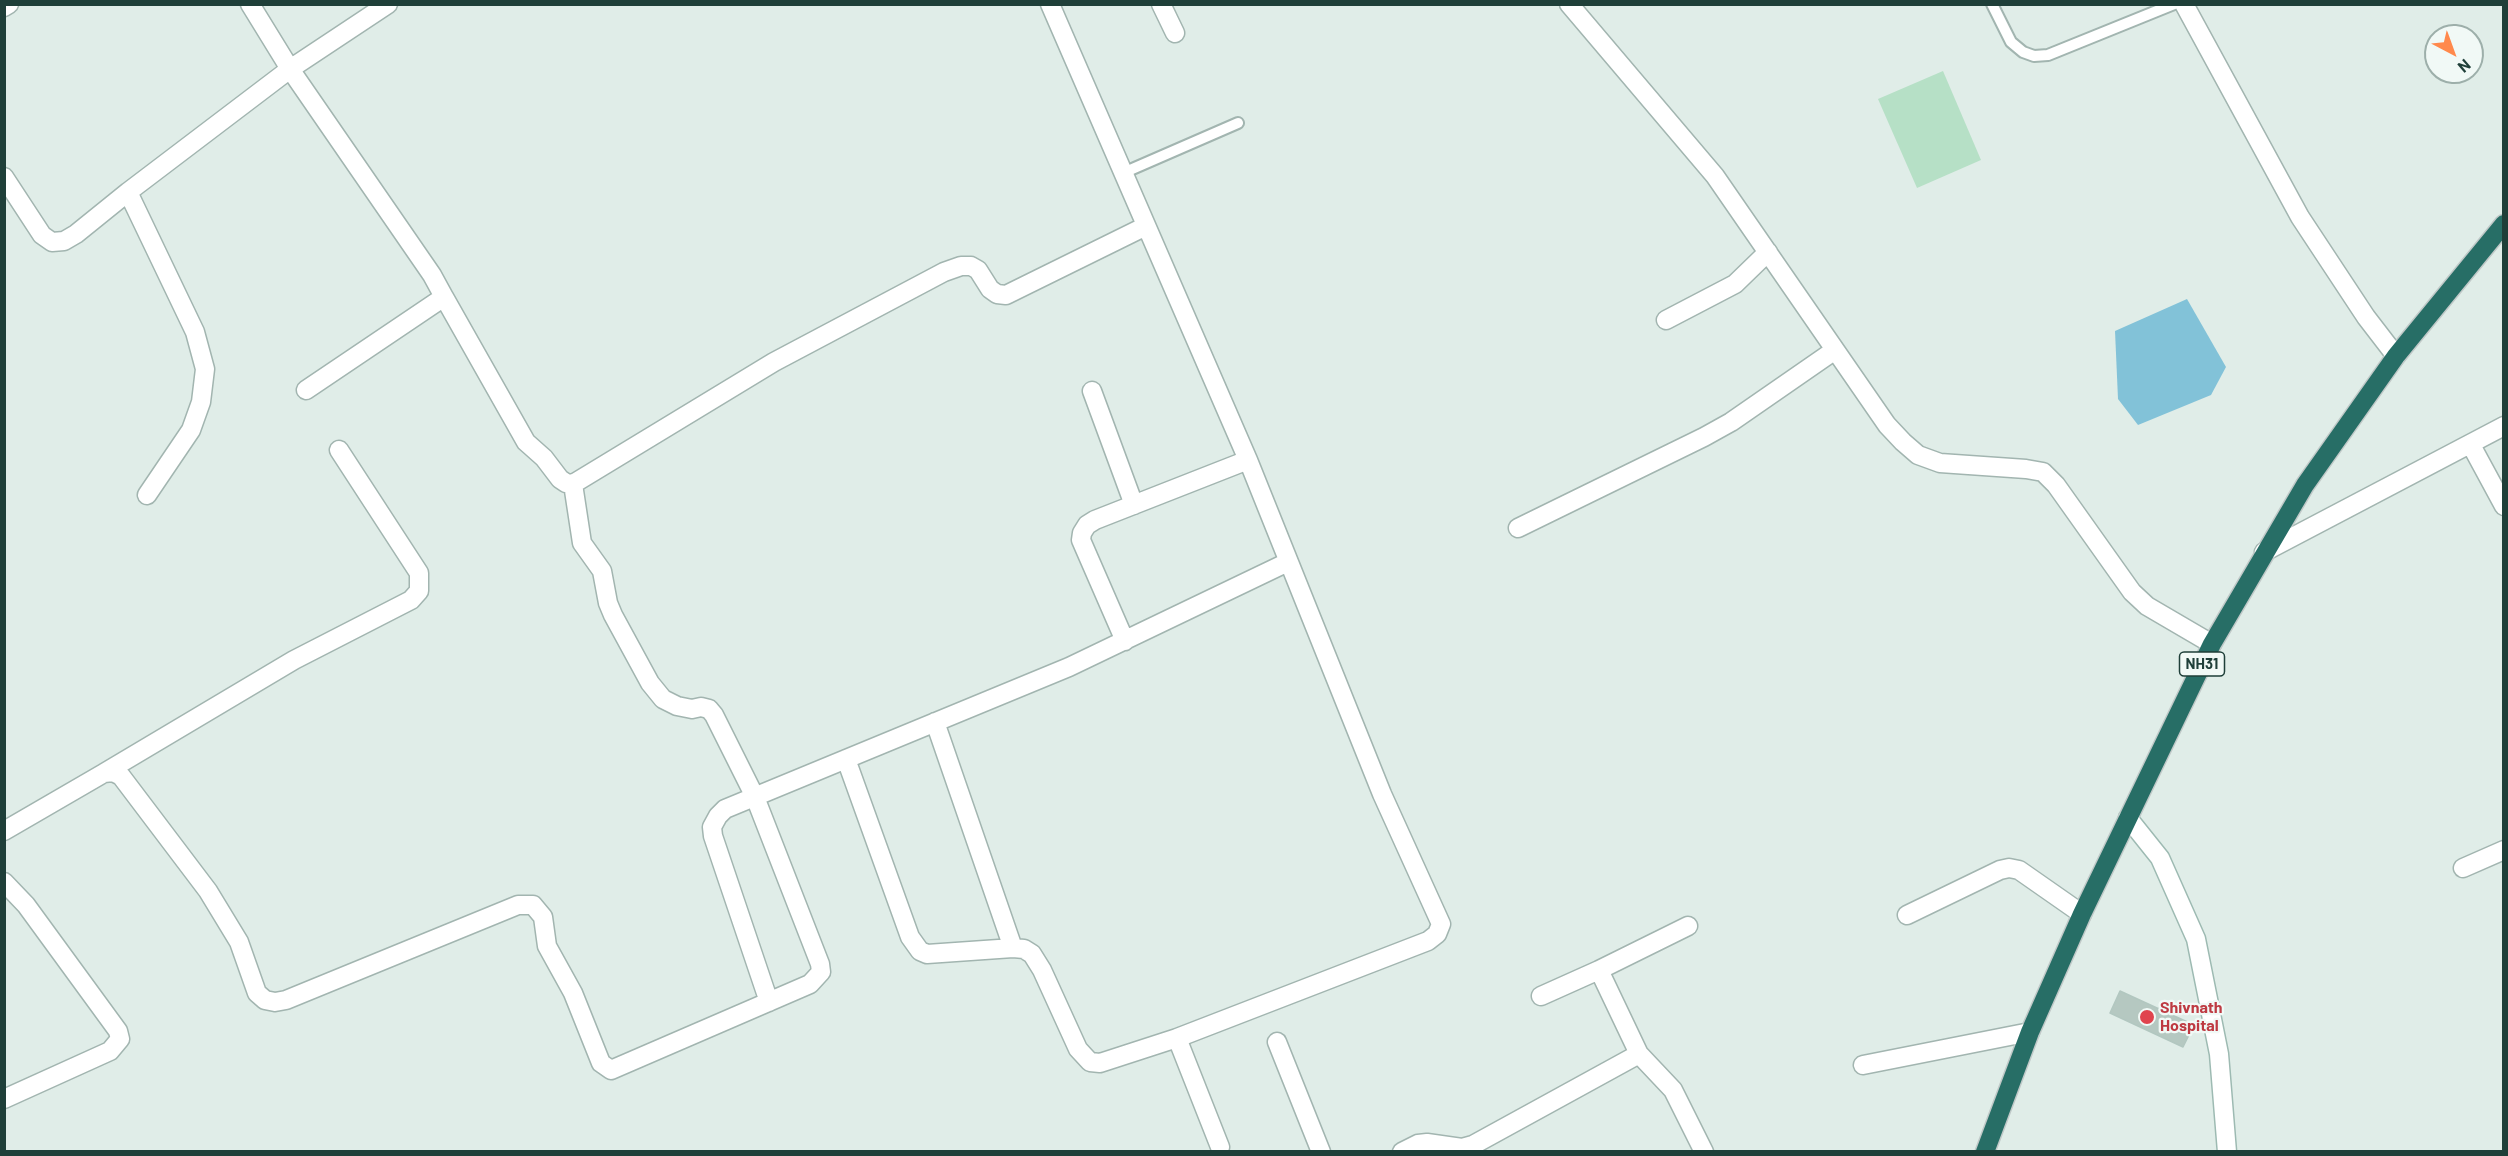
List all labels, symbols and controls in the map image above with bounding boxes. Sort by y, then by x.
north arrow [2424,24,2484,84]
text: N [2455,56,2475,77]
road number: NH31 [2180,652,2224,676]
place label: Shivnath Hospital [2160,998,2223,1036]
marker: Shivnath Hospital [2138,1008,2156,1026]

